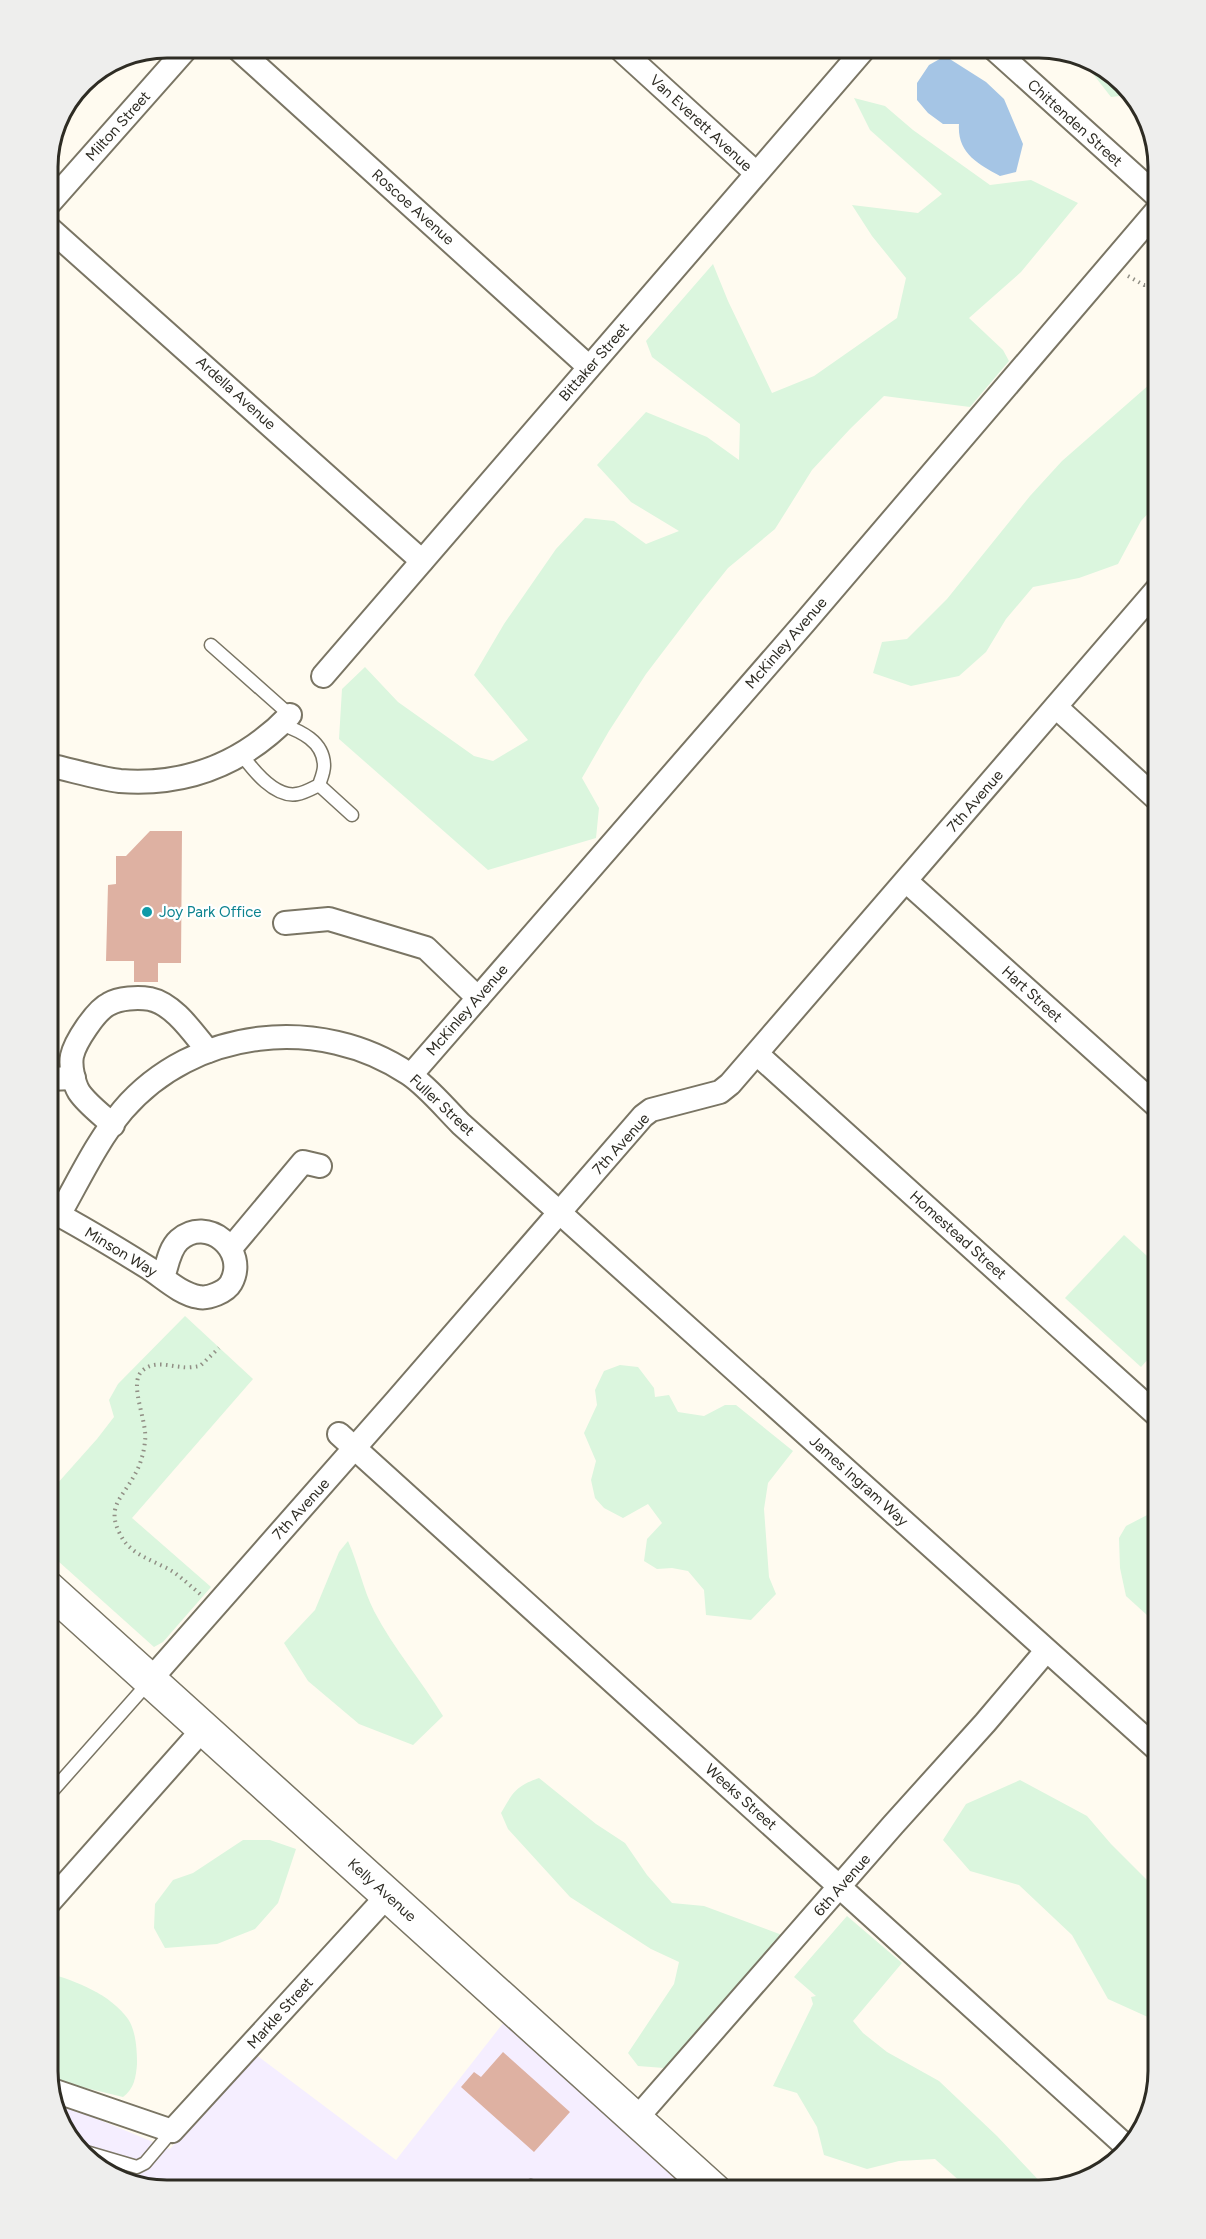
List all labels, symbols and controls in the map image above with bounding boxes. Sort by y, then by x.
street label: Van Everett Avenue [646,71,756,175]
street label: Chittenden Street [1024,76,1126,171]
street label: Milton Street [82,87,154,165]
street label: Roscoe Avenue [368,165,458,249]
street label: Bittaker Street [555,319,633,405]
street label: Ardella Avenue [192,353,280,433]
street label: McKinley Avenue [741,594,831,692]
street label: 7th Avenue [943,766,1007,836]
place label: Joy Park Office [159,903,262,921]
marker: Joy Park Office [140,905,154,919]
street label: McKinley Avenue [422,961,512,1059]
street label: Hart Street [998,962,1066,1026]
street label: Fuller Street [406,1070,478,1140]
street label: 7th Avenue [589,1110,653,1178]
street label: Homestead Street [906,1187,1010,1283]
street label: Minson Way [81,1223,161,1281]
street label: James Ingram Way [806,1432,912,1530]
street label: 7th Avenue [269,1475,333,1543]
street label: Weeks Street [701,1760,781,1834]
street label: 6th Avenue [810,1850,874,1920]
street label: Kelly Avenue [344,1854,420,1926]
street label: Markle Street [243,1973,317,2052]

